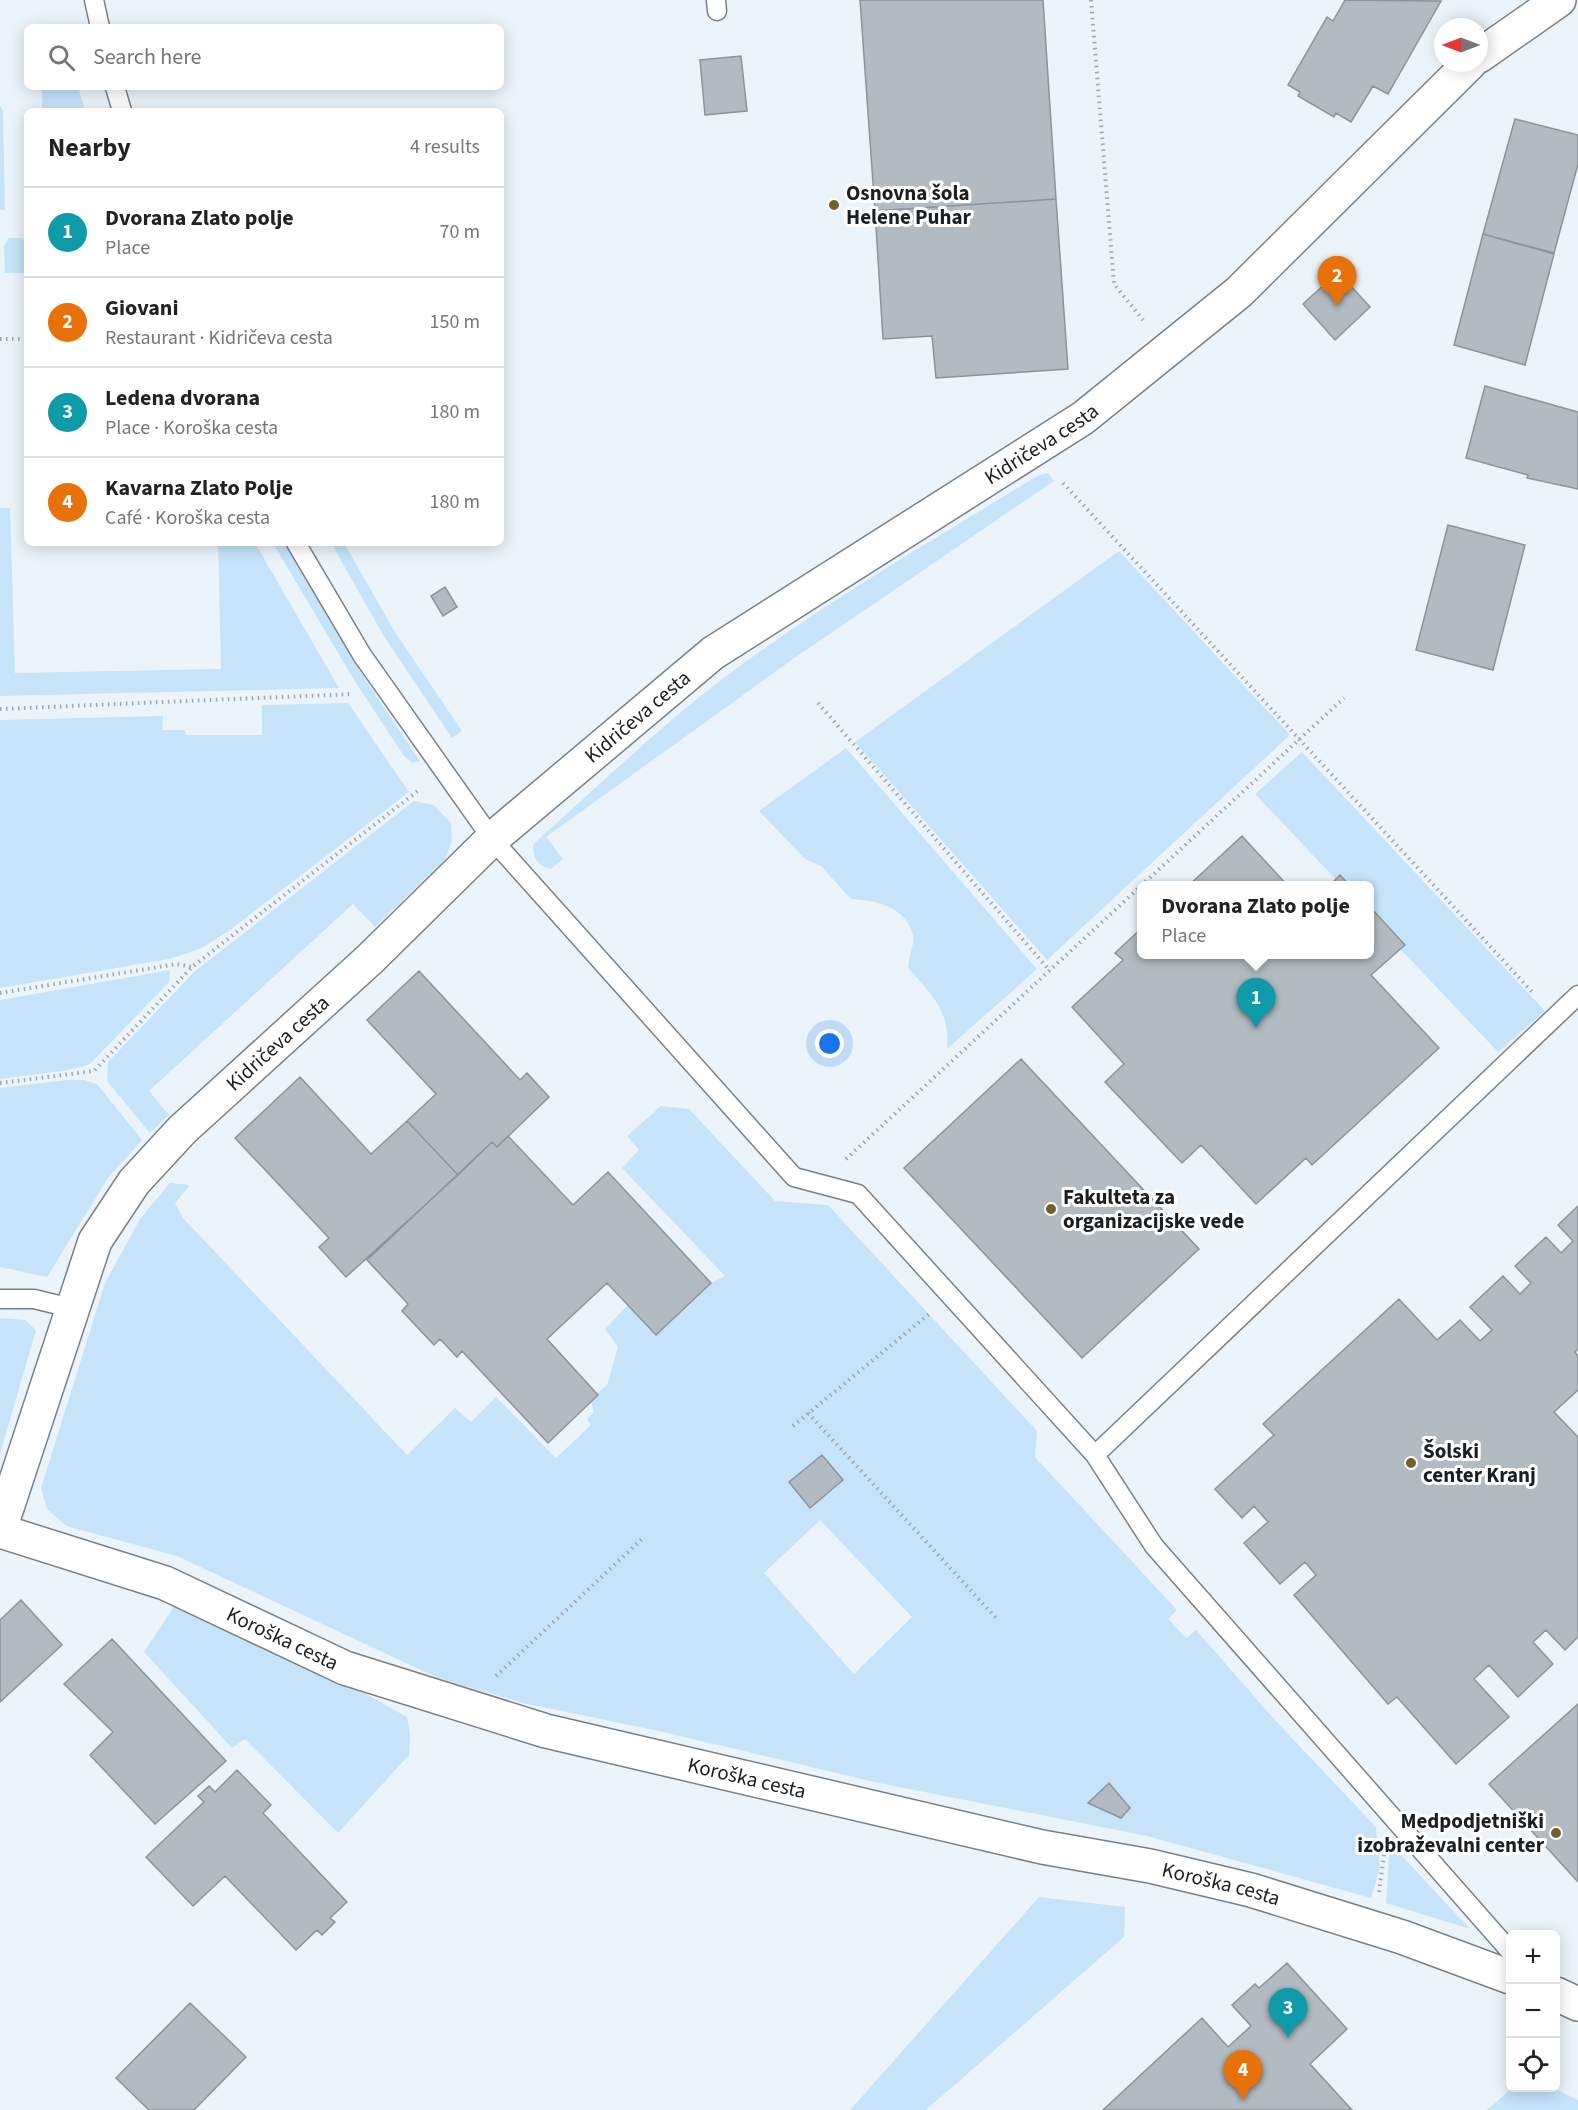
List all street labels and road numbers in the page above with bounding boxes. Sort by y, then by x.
street label: Kidričeva cesta [978,396,1105,492]
street label: Kidričeva cesta [578,663,697,770]
street label: Kidričeva cesta [219,988,336,1098]
street label: Koroška cesta [222,1599,344,1678]
street label: Koroška cesta [685,1750,809,1806]
street label: Koroška cesta [1159,1854,1284,1913]

